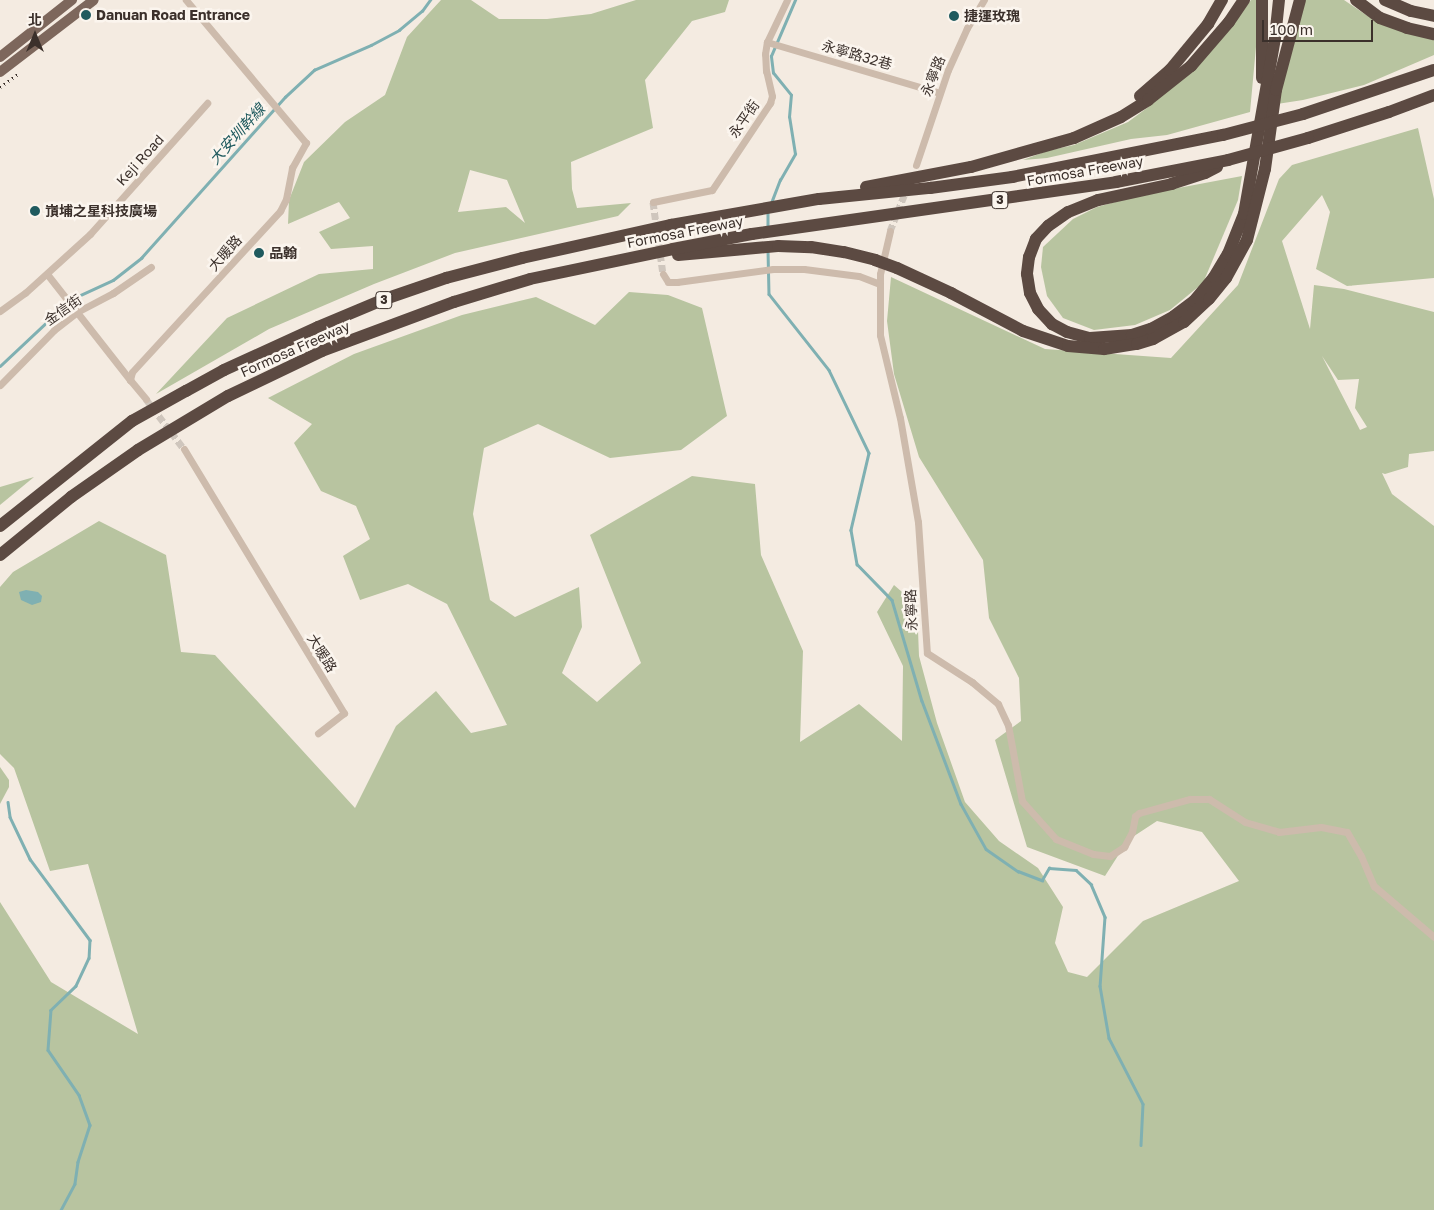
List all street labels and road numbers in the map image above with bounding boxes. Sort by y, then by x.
street label: 永寧路32巷 [820,37,894,73]
street label: 永寧路 [918,53,948,99]
street label: 永平街 [725,97,763,141]
street label: Keji Road [113,131,167,189]
street label: Formosa Freeway [1025,152,1145,190]
road number: 3 [991,190,1009,210]
street label: Formosa Freeway [626,213,744,251]
street label: 大暖路 [205,232,245,274]
road number: 3 [375,290,393,310]
street label: 金信街 [41,291,85,329]
street label: Formosa Freeway [238,317,352,381]
street label: 永寧路 [902,589,920,631]
street label: 大暖路 [304,631,340,675]

